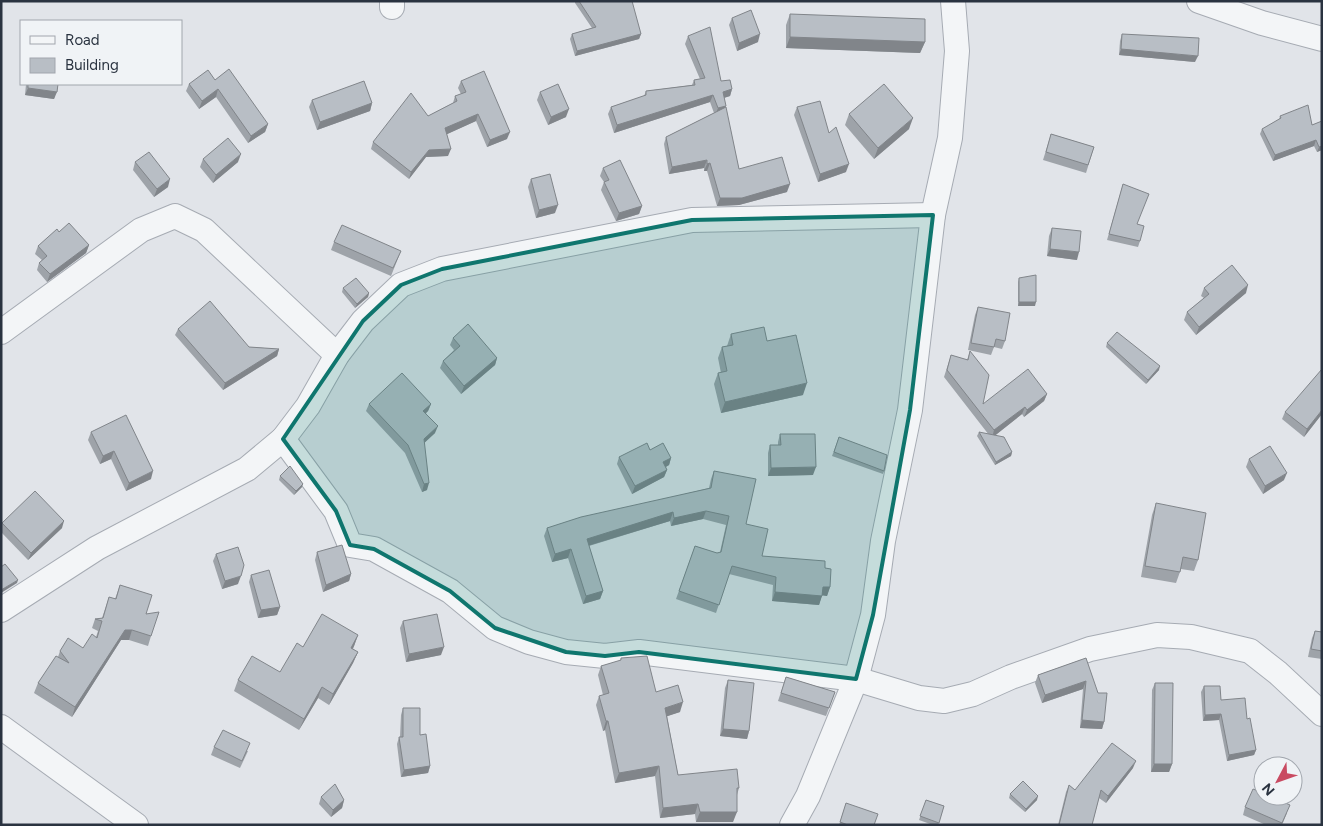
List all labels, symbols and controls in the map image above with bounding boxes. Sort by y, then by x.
legend [20,20,182,85]
text: Road [65,31,100,49]
text: Building [65,56,119,74]
north arrow [1253,756,1303,806]
text: N [1259,780,1279,799]

